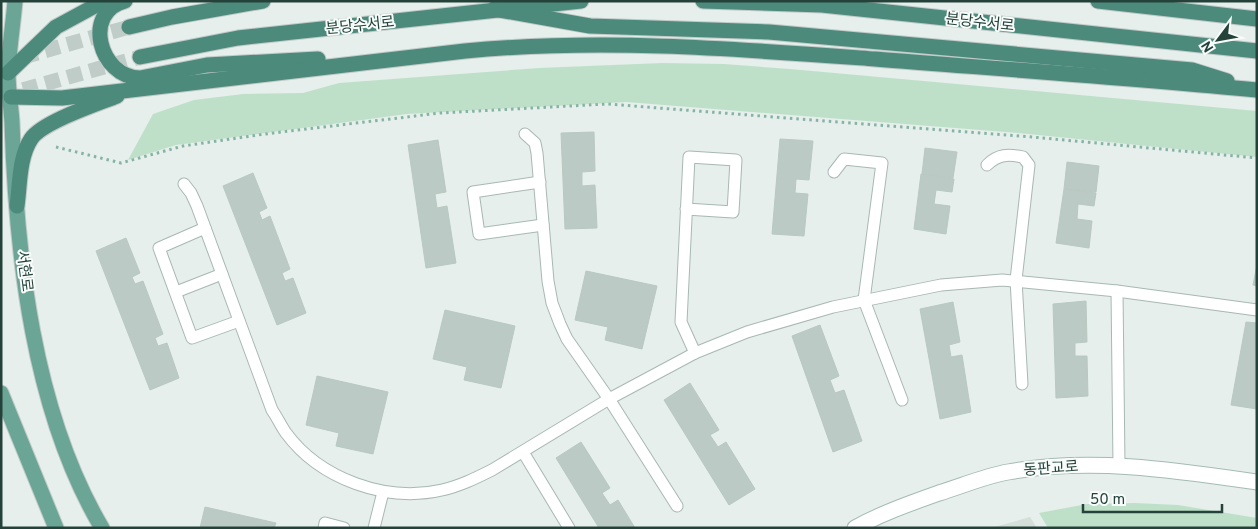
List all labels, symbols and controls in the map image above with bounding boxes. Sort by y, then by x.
street label: 분당수서로 [945,10,1015,37]
street label: 분당수서로 [325,13,395,40]
north arrow [1193,15,1243,65]
text: N [1198,37,1218,55]
street label: 서현로 [12,249,36,293]
street label: 동판교로 [1023,458,1079,481]
scale bar [1083,482,1222,514]
text: 50 m [1090,491,1125,510]

